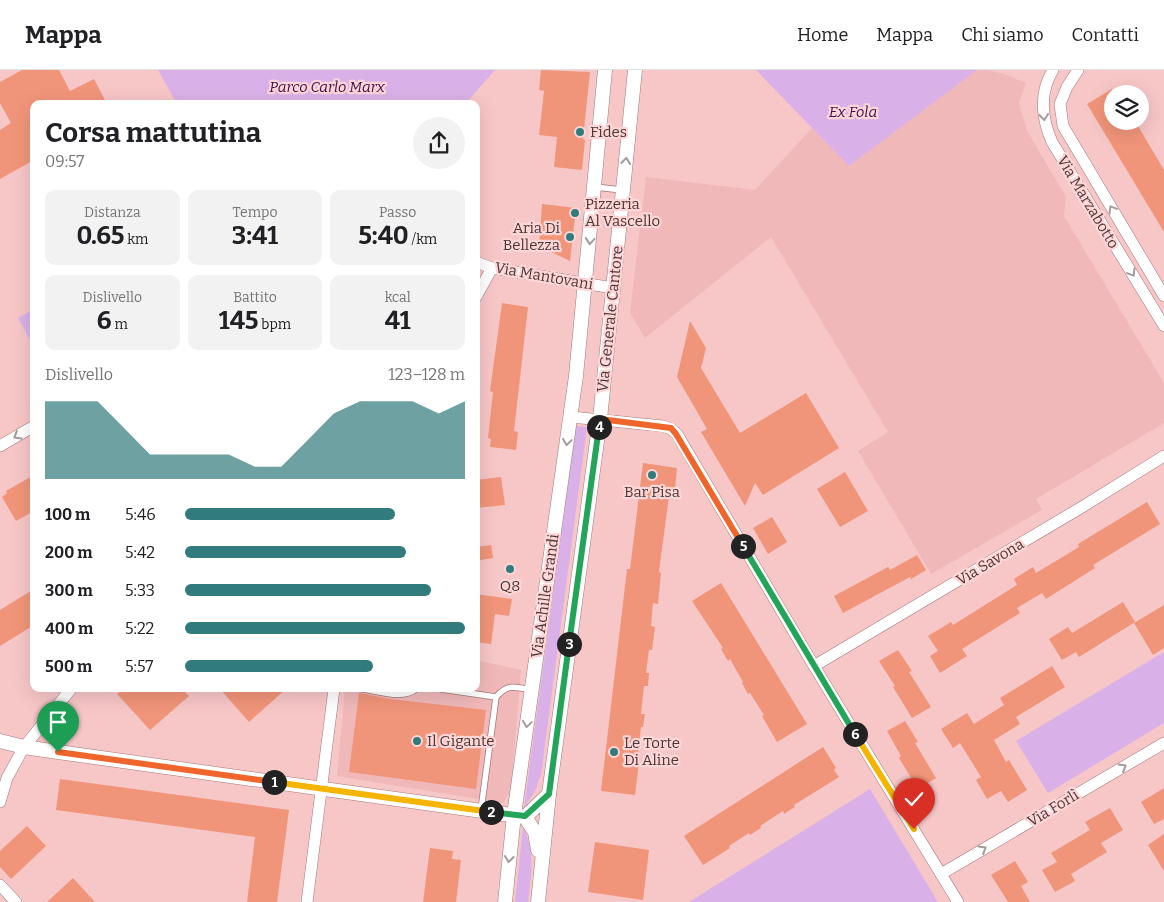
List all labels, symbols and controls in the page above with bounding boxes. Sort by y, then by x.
text: Mappa [25,21,102,49]
text: Home [797,24,848,46]
text: Mappa [876,24,933,46]
text: Chi siamo [961,24,1044,46]
text: Contatti [1072,24,1139,46]
park label: Parco Carlo Marx [269,78,386,96]
map controls [1104,85,1149,130]
button: layers [1104,85,1149,130]
park label: Ex Fola [829,103,877,121]
one-way arrow [1038,113,1049,121]
text: Corsa mattutina [45,116,262,149]
button: share [413,117,465,169]
place label: Fides [590,123,627,141]
marker: Fides [574,126,586,138]
text: 09:57 [45,152,84,171]
street label: Via Marzabotto [1053,152,1123,252]
one-way arrow [620,157,631,165]
place label: Pizzeria Al Vascello [585,195,660,230]
text: Distanza [84,204,141,221]
text: Tempo [233,204,277,221]
text: Passo [379,204,416,221]
one-way arrow [1109,206,1119,215]
marker: Pizzeria Al Vascello [569,207,581,219]
place label: Aria Di Bellezza [503,219,561,254]
text: 0.65 [76,221,124,251]
text: 3:41 [232,221,278,251]
text: 5:40 [358,221,409,251]
text: km [124,231,148,248]
text: /km [409,231,437,248]
marker: Aria Di Bellezza [564,231,576,243]
one-way arrow [584,237,595,245]
street label: Via Generale Cantore [593,245,627,393]
street label: Via Mantovani [494,259,595,294]
one-way arrow [1125,268,1135,277]
text: Dislivello [83,289,142,306]
text: Battito [233,289,277,306]
text: kcal [385,289,411,306]
text: 6 [97,306,112,336]
text: 145 [219,306,259,336]
text: 41 [385,306,411,336]
text: m [112,316,128,333]
text: bpm [259,316,291,333]
text: Dislivello [45,365,113,384]
text: 123–128 m [388,365,465,384]
pin: 4 [586,414,612,440]
text: 4 [595,419,604,436]
one-way arrow [13,430,22,440]
one-way arrow [562,438,573,446]
marker: Bar Pisa [646,469,658,481]
place label: Bar Pisa [624,483,680,501]
text: 100 m [45,505,90,524]
text: 5:46 [125,505,156,524]
street label: Via Achille Grandi [527,532,563,659]
pin: 5 [730,534,756,558]
street label: Via Savona [953,535,1027,589]
text: 5 [740,538,747,555]
text: 200 m [45,543,92,562]
text: 5:42 [125,543,155,562]
marker: Q8 [504,563,516,575]
place label: Q8 [500,577,520,595]
text: 300 m [45,581,93,600]
text: 5:33 [125,581,155,600]
text: 400 m [45,619,93,638]
text: 5:22 [125,619,154,638]
pin: 3 [556,632,582,656]
text: 3 [565,636,574,653]
text: 500 m [45,657,92,676]
text: 5:57 [125,657,153,676]
pin [37,701,79,752]
icon: arrive [44,708,72,736]
one-way arrow [522,720,533,728]
pin: 6 [842,722,868,746]
text: 6 [851,726,860,743]
place label: Il Gigante [427,732,495,750]
place label: Le Torte Di Aline [624,734,680,769]
marker: Il Gigante [411,735,423,747]
marker: Le Torte Di Aline [608,746,620,758]
one-way arrow [1118,763,1127,773]
pin: 1 [262,770,286,794]
text: 1 [271,774,278,791]
pin [893,778,935,829]
icon: check [900,785,928,813]
street label: Via Forlì [1024,785,1082,830]
pin: 2 [478,800,504,824]
text: 2 [488,804,495,821]
one-way arrow [978,846,987,856]
one-way arrow [504,855,515,863]

